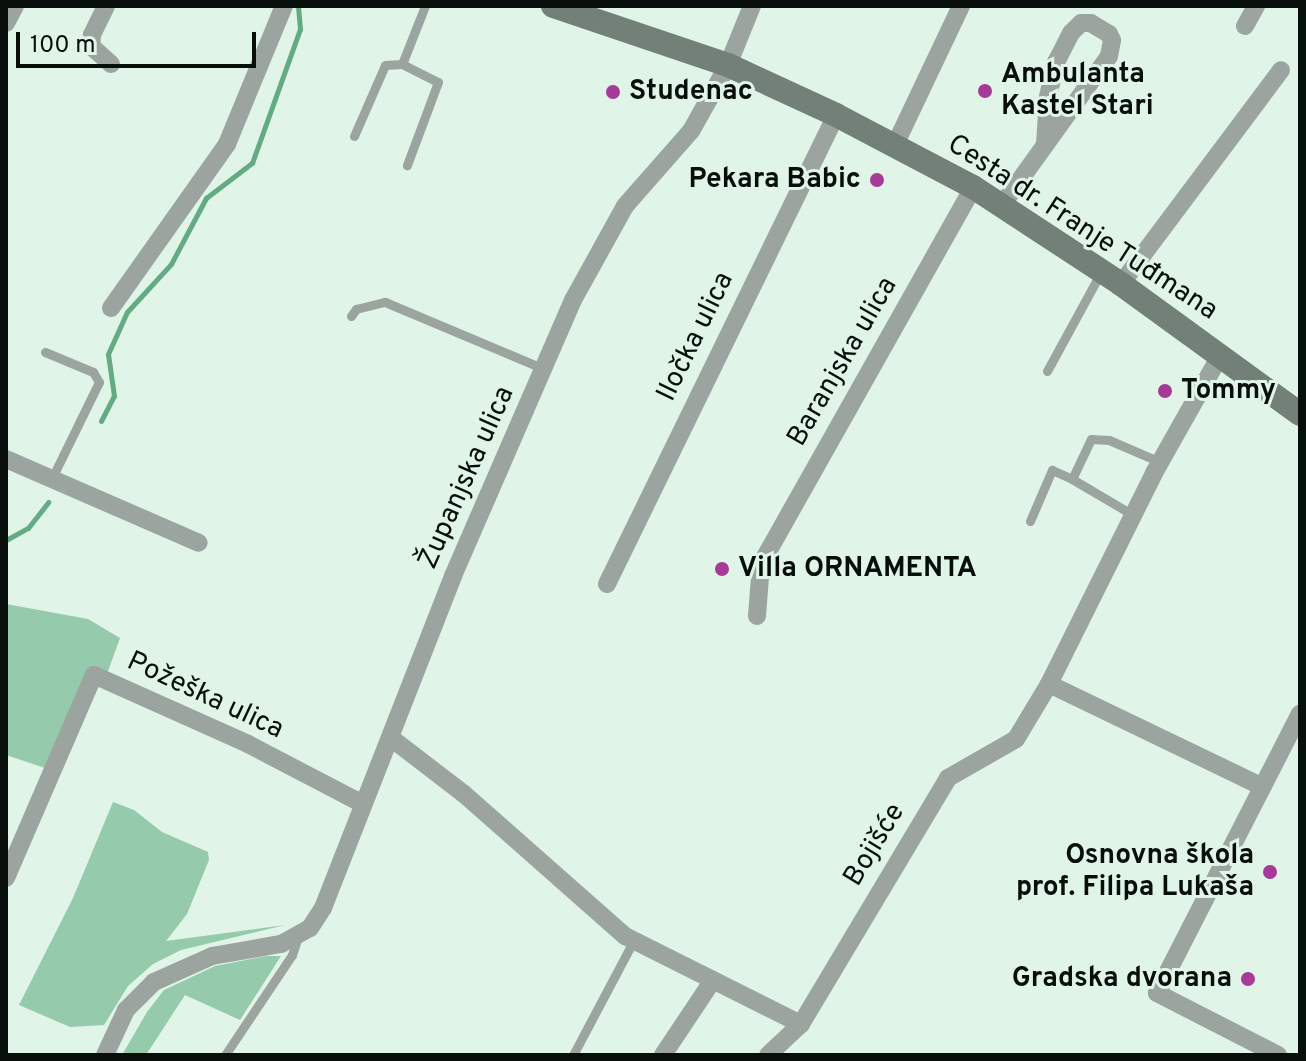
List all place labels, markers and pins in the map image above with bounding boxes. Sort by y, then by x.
place label: Ambulanta Kastel Stari [1001,58,1154,124]
place label: Studenac [629,75,753,109]
marker: Ambulanta Kastel Stari [976,82,994,100]
marker: Studenac [604,83,622,101]
place label: Pekara Babic [689,163,861,197]
marker: Pekara Babic [868,171,886,189]
place label: Tommy [1181,374,1276,408]
marker: Tommy [1156,382,1174,400]
place label: Villa ORNAMENTA [738,552,977,586]
marker: Villa ORNAMENTA [713,560,731,578]
place label: Osnovna škola prof. Filipa Lukaša [1016,839,1254,905]
marker: Osnovna škola prof. Filipa Lukaša [1261,863,1279,881]
place label: Gradska dvorana [1012,962,1232,996]
marker: Gradska dvorana [1239,970,1257,988]

